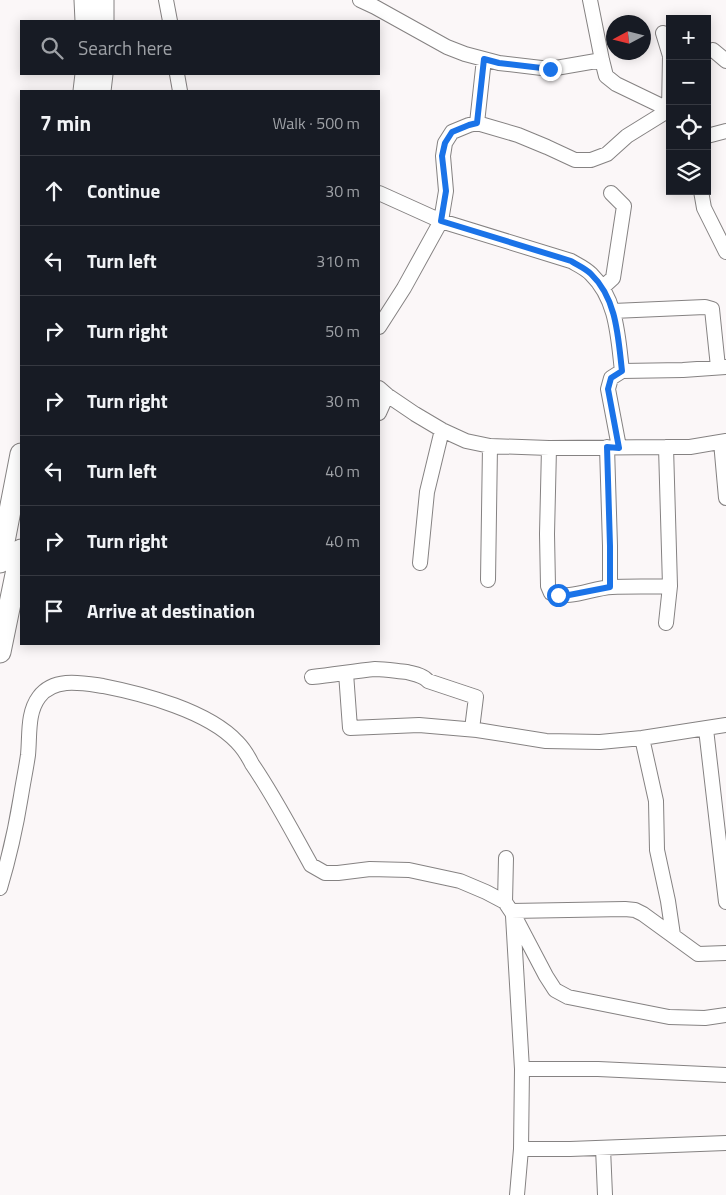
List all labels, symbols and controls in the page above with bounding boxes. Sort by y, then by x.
north arrow [606,15,651,60]
map controls [666,15,711,195]
button: + [666,15,711,60]
search box [20,20,380,75]
text: Search here [78,33,172,62]
icon: search [38,34,66,62]
route end [539,58,562,81]
button: − [666,60,711,105]
button: locate [666,105,711,150]
text: 7 min [40,107,91,139]
text: Walk · 500 m [272,111,360,135]
button: layers [666,150,711,195]
text: Continue [87,176,160,205]
icon: ahead [40,177,68,205]
text: 30 m [325,179,360,203]
text: Turn left [87,246,157,275]
icon: left [40,247,68,275]
text: 310 m [316,249,360,273]
text: Turn right [87,316,168,345]
icon: right [40,317,68,345]
text: 50 m [325,319,360,343]
text: Turn right [87,386,168,415]
icon: right [40,387,68,415]
text: 30 m [325,389,360,413]
text: Turn left [87,456,157,485]
icon: left [40,457,68,485]
text: 40 m [325,459,360,483]
text: Turn right [87,526,168,555]
icon: right [40,527,68,555]
text: 40 m [325,529,360,553]
route start [547,584,570,607]
text: Arrive at destination [87,596,255,625]
icon: arrive [40,597,68,625]

